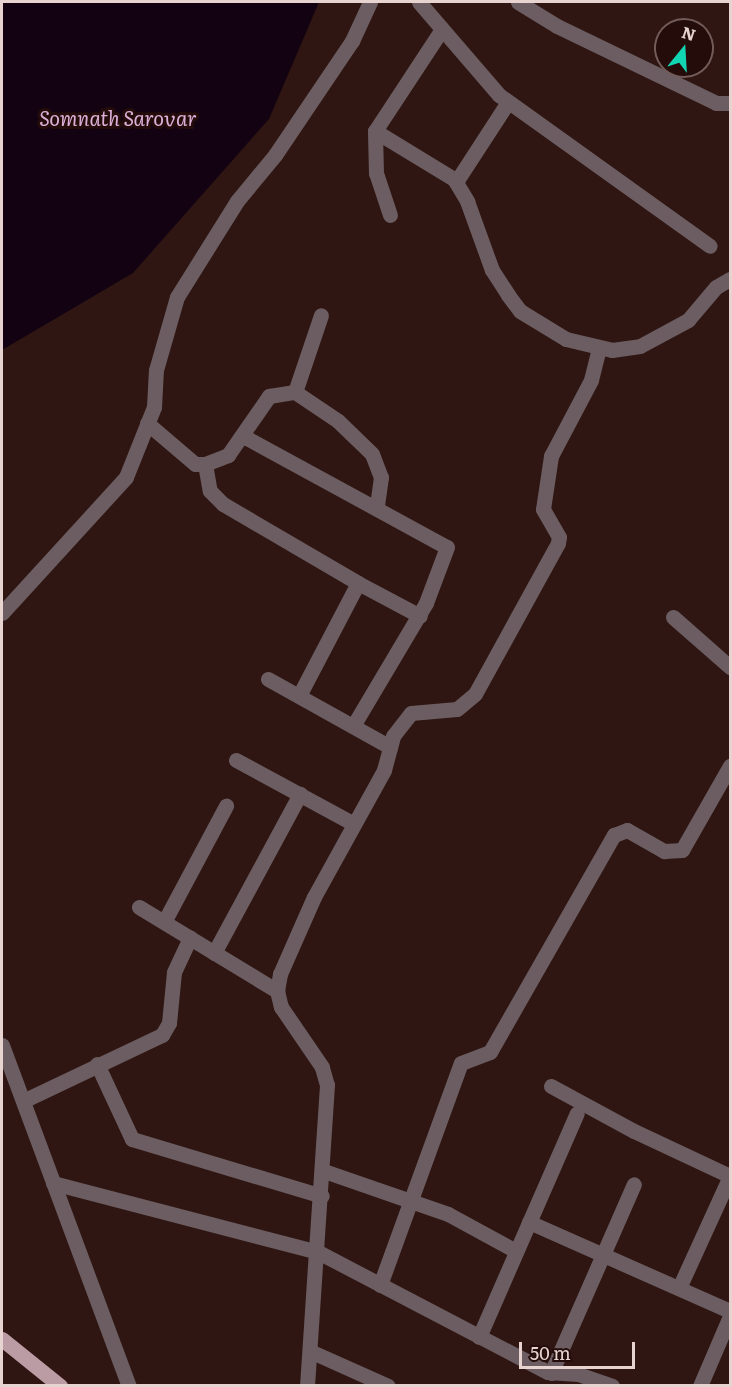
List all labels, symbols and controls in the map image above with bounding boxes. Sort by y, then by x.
north arrow [654,18,714,78]
text: N [679,19,699,46]
water label: Somnath Sarovar [39,105,197,129]
scale bar [522,1330,638,1368]
text: 50 m [530,1339,571,1366]

